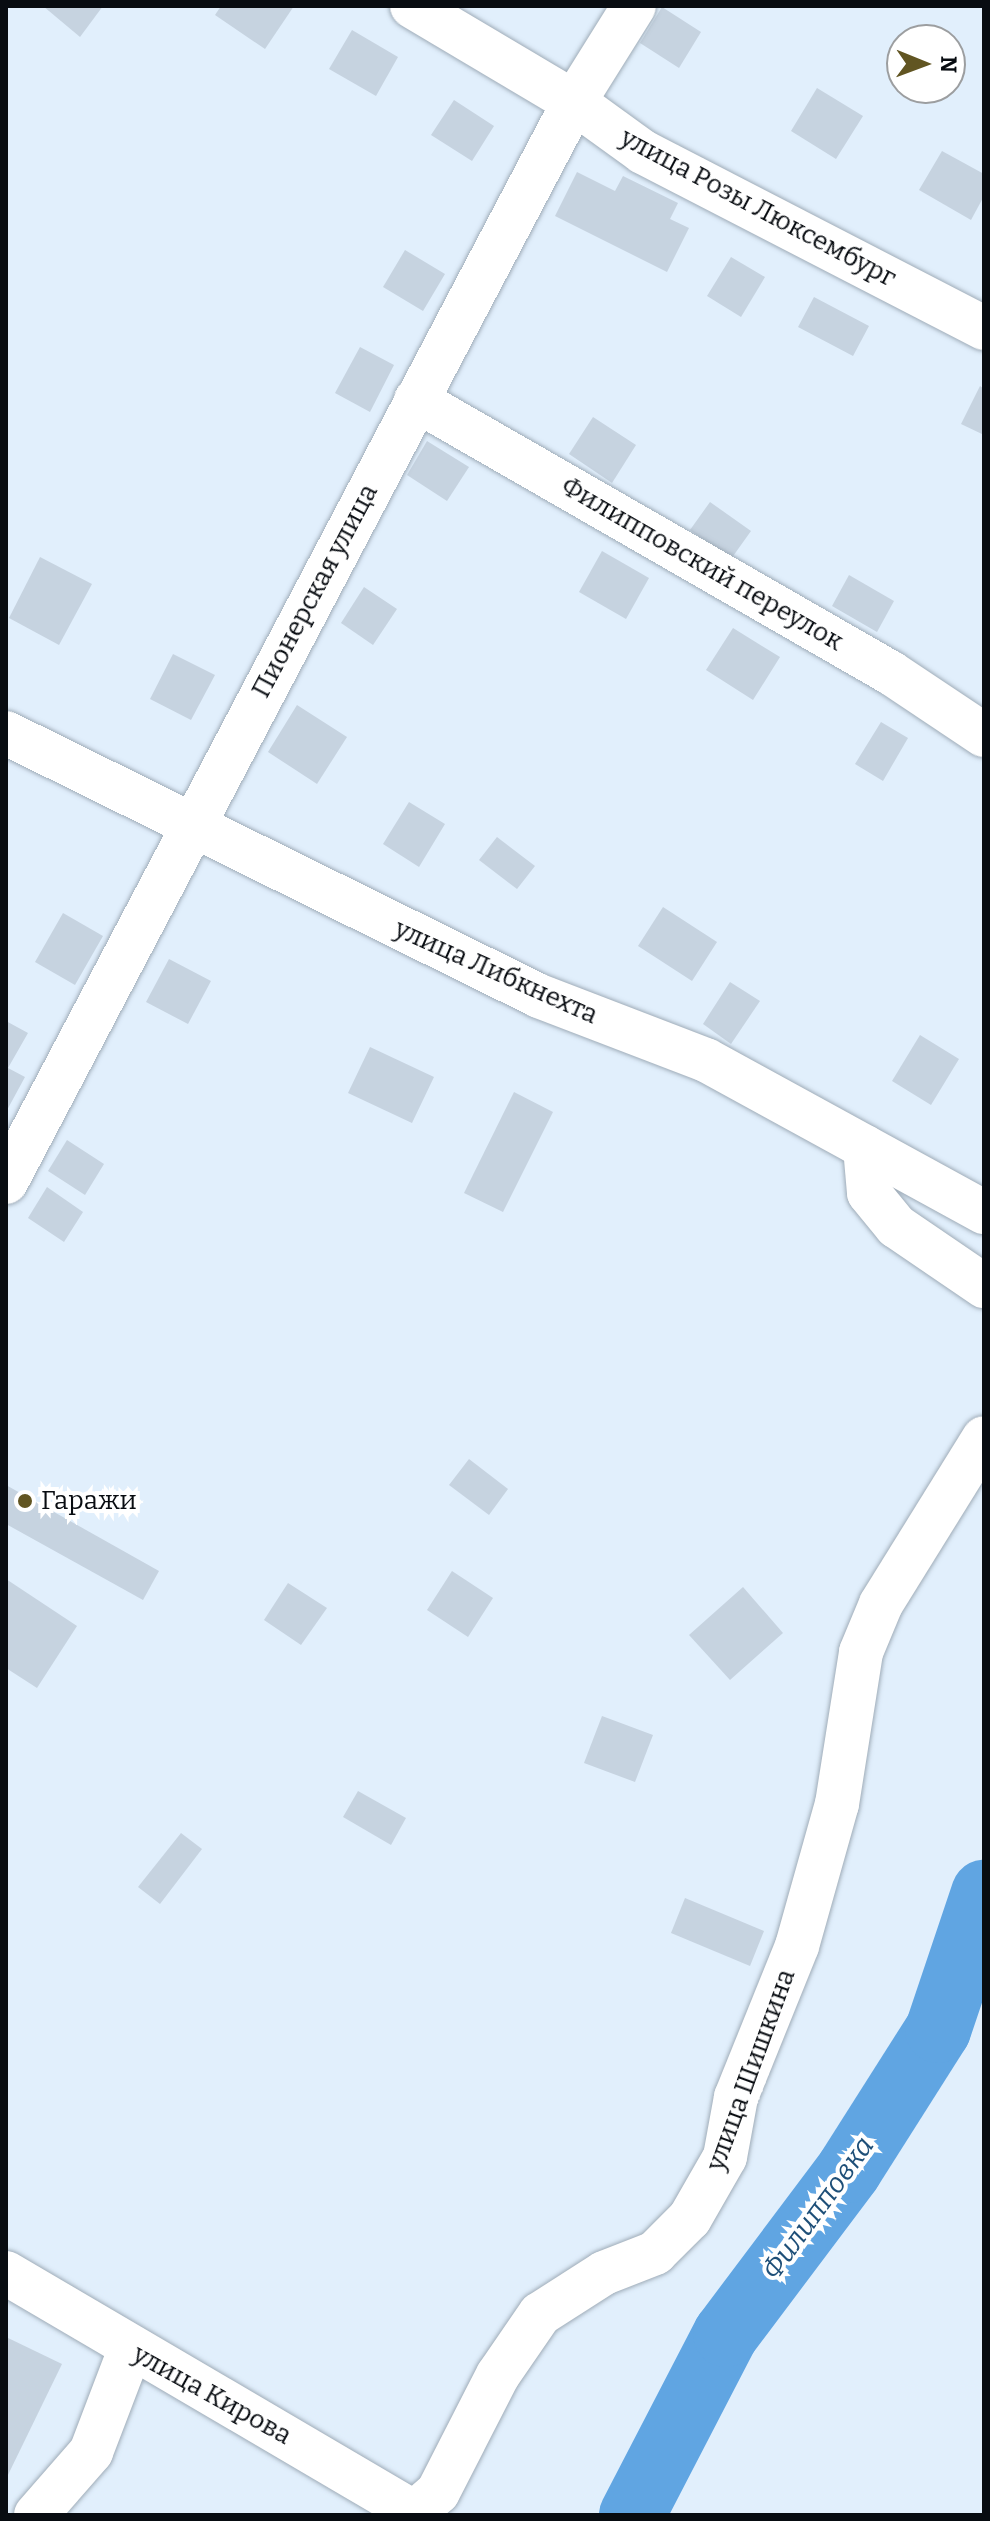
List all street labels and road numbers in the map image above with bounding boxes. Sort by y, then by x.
street label: улица Розы Люксембург [615,122,901,294]
street label: Филипповский переулок [556,470,848,658]
street label: Пионерская улица [246,479,384,703]
street label: улица Либкнехта [390,913,602,1031]
street label: улица Шишкина [700,1965,802,2175]
street label: улица Кирова [127,2339,297,2451]

